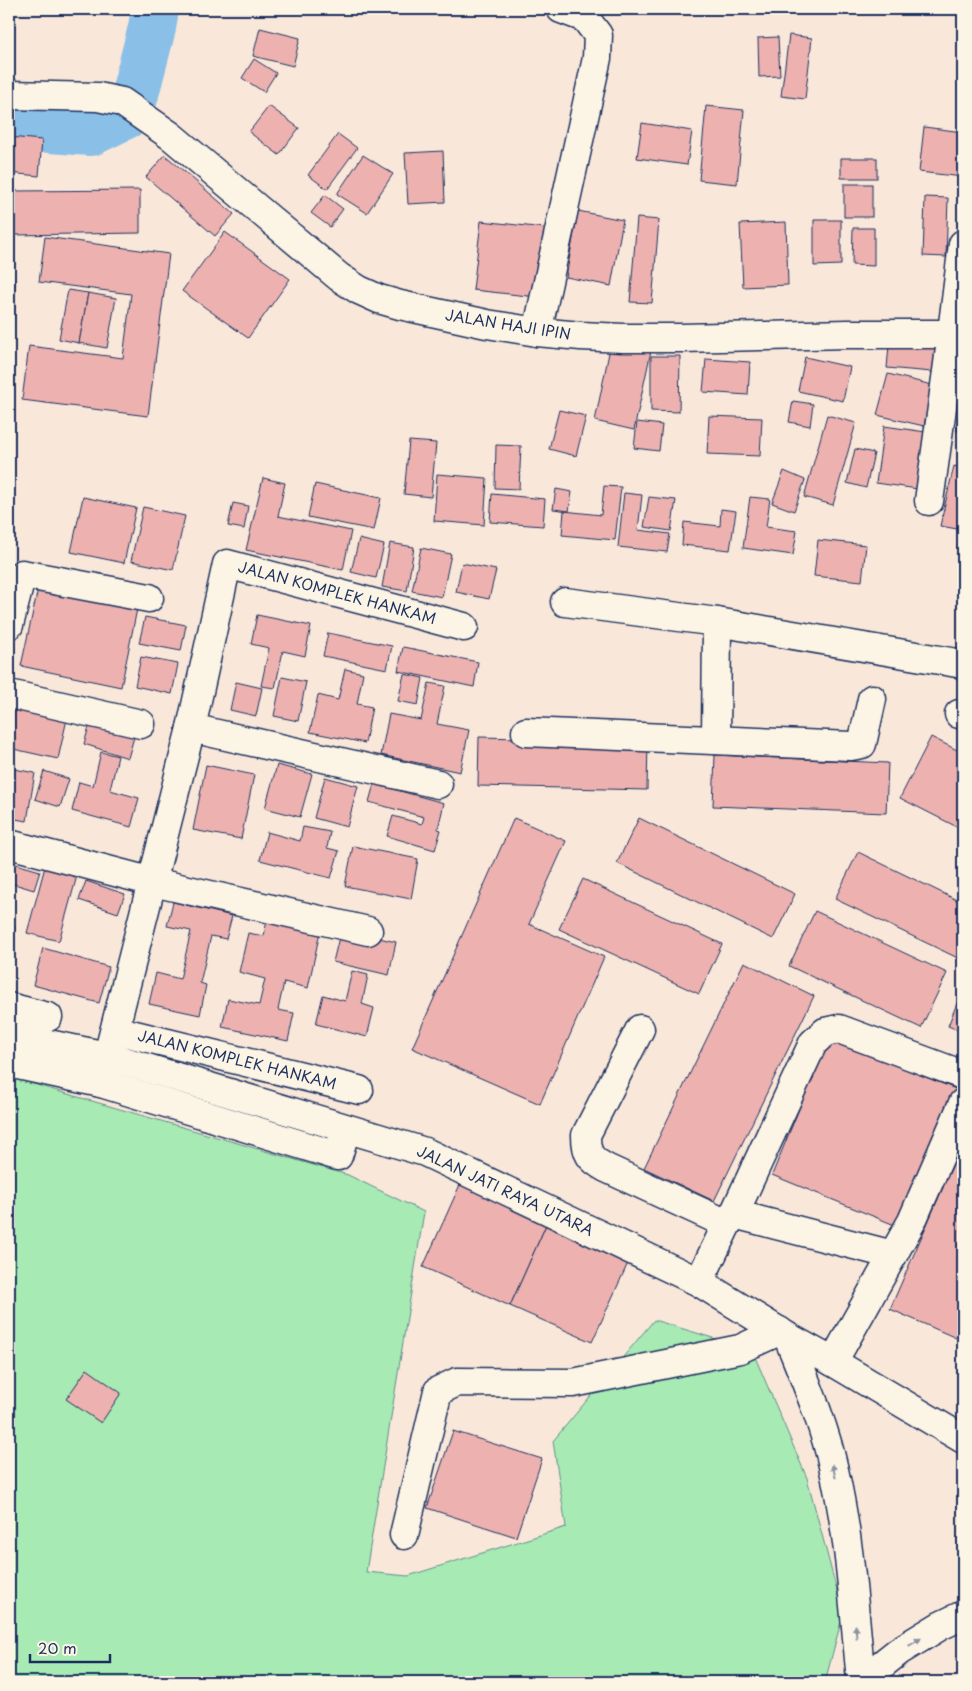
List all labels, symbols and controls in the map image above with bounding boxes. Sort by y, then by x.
street label: JALAN HAJI IPIN [444,302,573,345]
street label: JALAN KOMPLEK HANKAM [236,554,439,629]
street label: JALAN KOMPLEK HANKAM [136,1023,339,1094]
street label: JALAN JATI RAYA UTARA [413,1138,598,1241]
one-way arrow [830,1463,838,1478]
one-way arrow [852,1623,860,1639]
scale bar [30,1631,110,1663]
text: 20 m [38,1636,77,1659]
one-way arrow [908,1637,921,1646]

